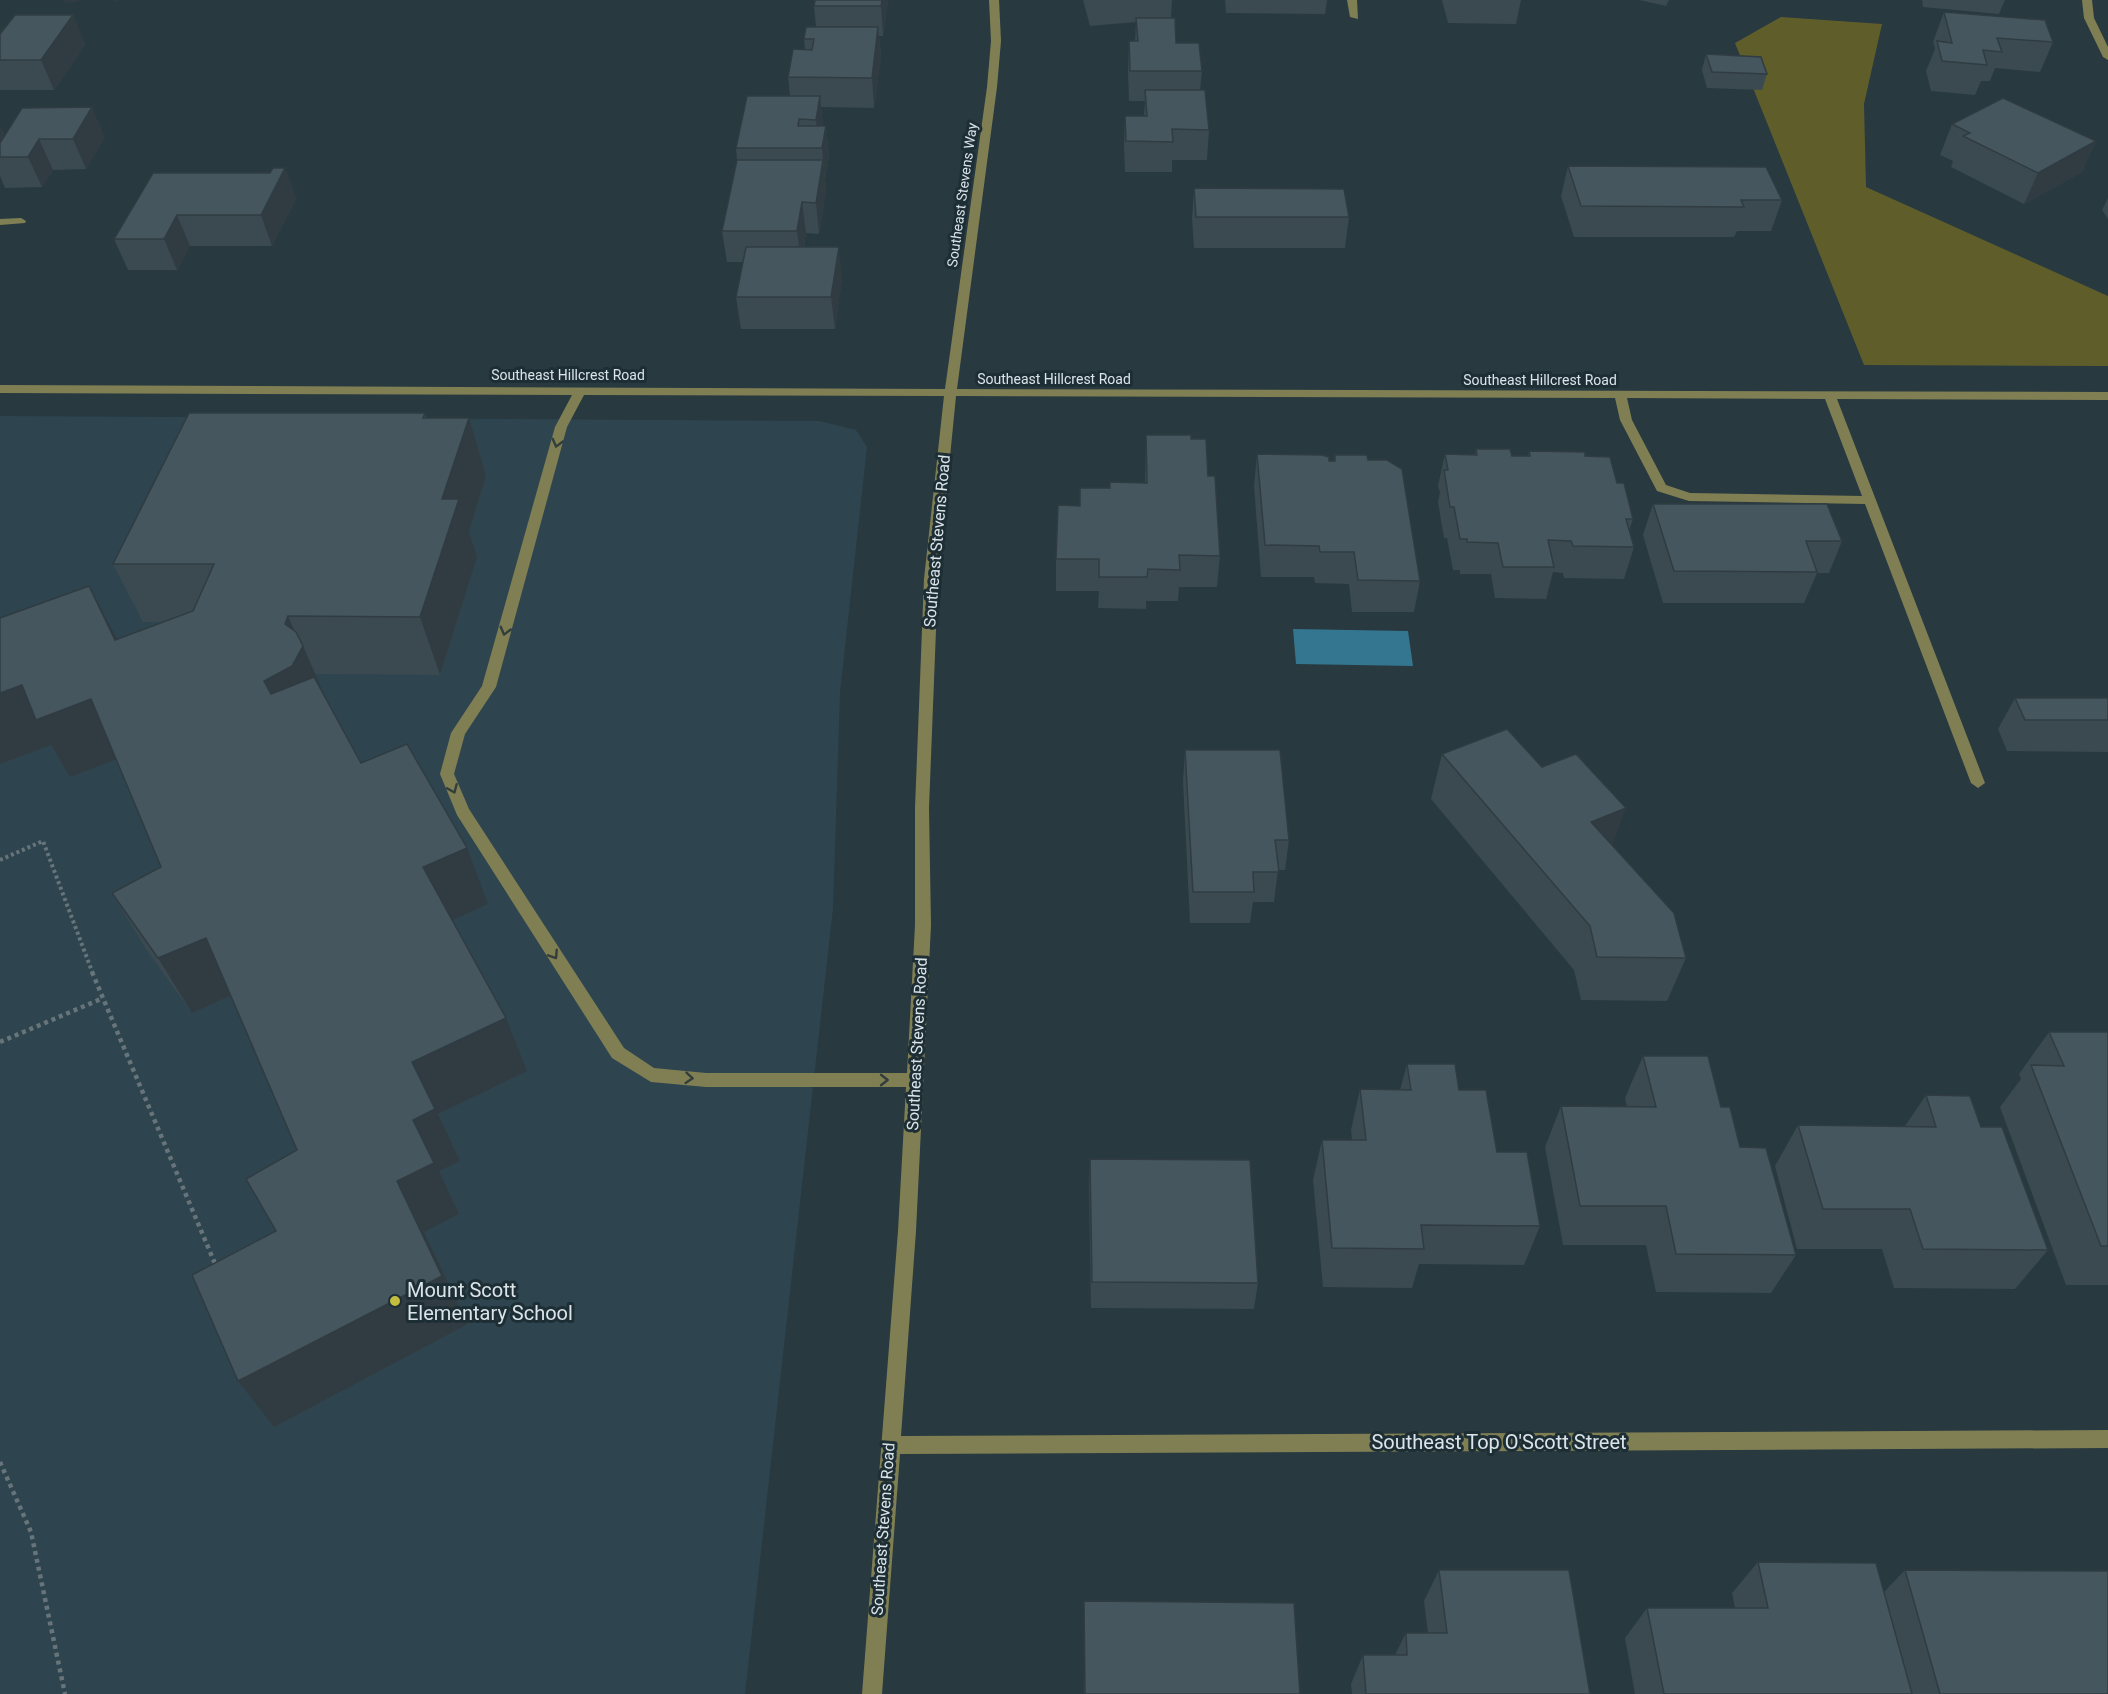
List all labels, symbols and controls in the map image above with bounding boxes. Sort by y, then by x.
street label: Southeast Stevens Way [944,121,980,268]
street label: Southeast Hillcrest Road [491,367,645,383]
street label: Southeast Hillcrest Road [977,371,1131,387]
street label: Southeast Hillcrest Road [1463,372,1617,388]
one-way arrow [551,438,564,448]
street label: Southeast Stevens Road [920,454,954,628]
one-way arrow [499,626,512,636]
one-way arrow [446,782,458,793]
one-way arrow [547,949,559,959]
street label: Southeast Stevens Road [903,957,931,1131]
one-way arrow [685,1071,694,1084]
one-way arrow [880,1074,889,1086]
place label: Mount Scott Elementary School [407,1278,573,1325]
marker: Mount Scott Elementary School [388,1294,402,1308]
street label: Southeast Top O'Scott Street [1371,1430,1627,1454]
street label: Southeast Stevens Road [867,1442,899,1616]

